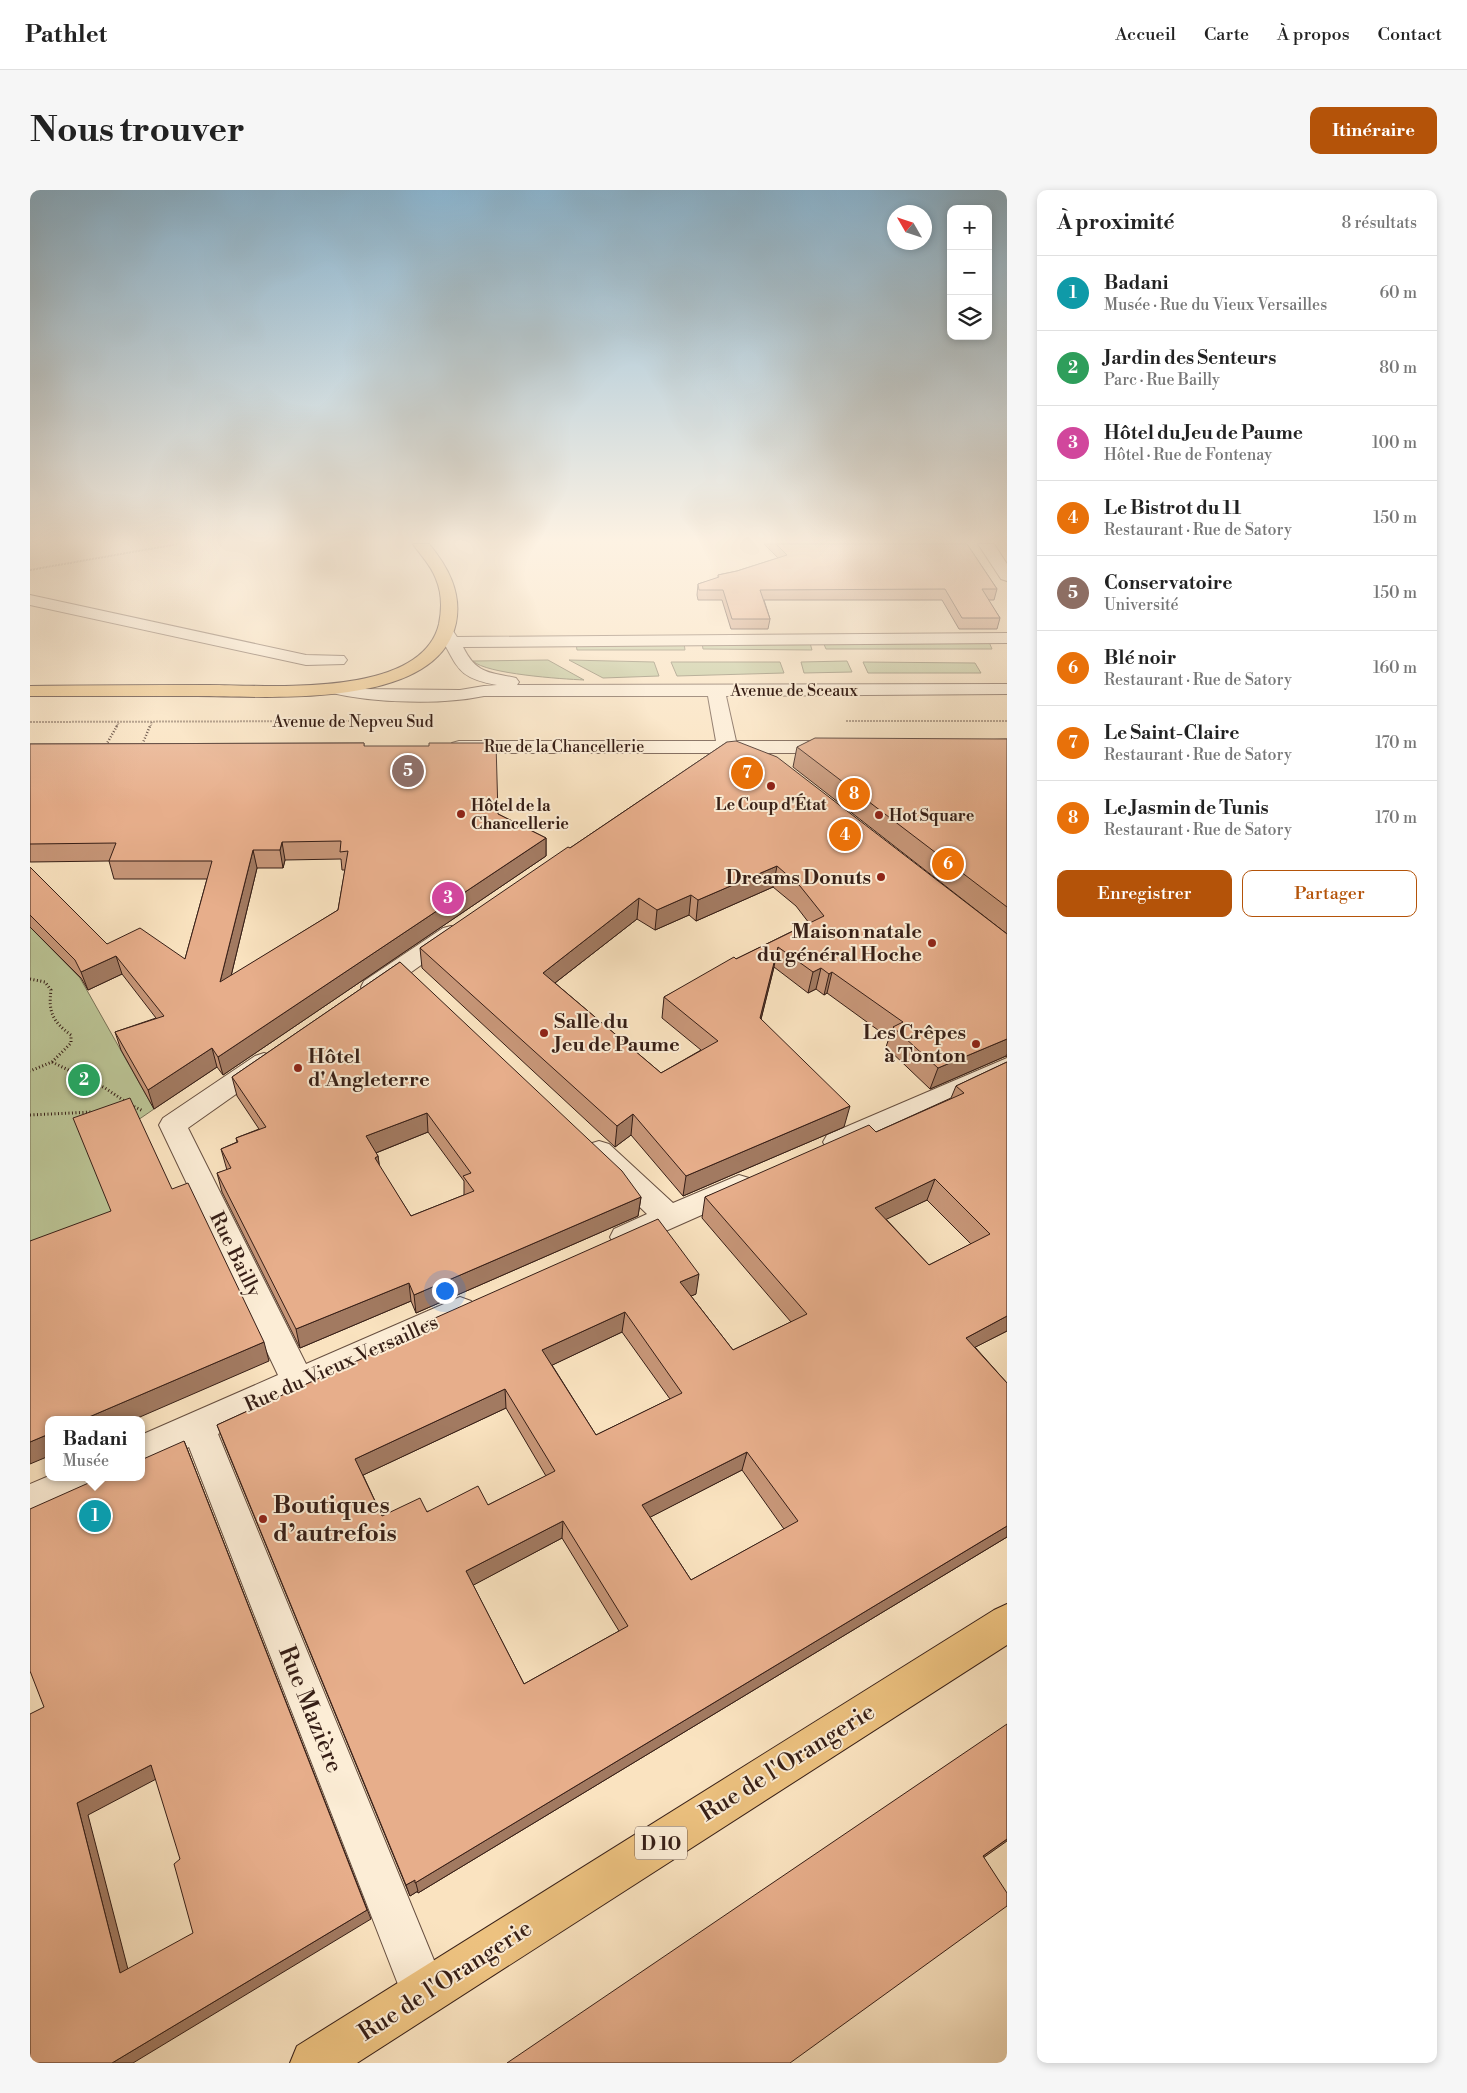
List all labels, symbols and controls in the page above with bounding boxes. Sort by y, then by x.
text: Pathlet [25,20,107,50]
text: Accueil [1115,23,1176,46]
text: Carte [1204,23,1249,46]
text: À propos [1277,23,1350,46]
text: Contact [1378,23,1442,46]
button: Itinéraire [1310,107,1437,154]
text: Nous trouver [30,109,245,152]
north arrow [887,205,932,250]
map controls [947,205,992,340]
button: + [947,205,992,250]
text: À proximité [1057,210,1174,236]
text: 8 résultats [1341,213,1417,233]
button: − [947,250,992,295]
text: Badani [1104,271,1169,295]
text: 1 [1069,283,1077,303]
text: 60 m [1379,283,1417,303]
button: layers [947,295,992,340]
text: Musée · Rue du Vieux Versailles [1104,295,1327,315]
text: Jardin des Senteurs [1104,346,1276,370]
text: 2 [1068,358,1078,378]
text: 80 m [1379,358,1417,378]
text: Parc · Rue Bailly [1104,370,1220,390]
text: Hôtel du Jeu de Paume [1104,421,1303,445]
text: 3 [1068,433,1078,453]
text: 100 m [1372,433,1417,453]
text: Hôtel · Rue de Fontenay [1104,445,1272,465]
text: Le Bistrot du 11 [1104,496,1241,520]
text: 4 [1068,508,1078,528]
text: 150 m [1373,508,1417,528]
text: Restaurant · Rue de Satory [1104,520,1292,540]
text: Conservatoire [1104,571,1233,595]
text: 5 [1068,583,1078,603]
text: 150 m [1373,583,1417,603]
text: Université [1104,595,1179,615]
text: Blé noir [1104,646,1176,670]
text: 6 [1068,658,1078,678]
text: 160 m [1373,658,1417,678]
text: Restaurant · Rue de Satory [1104,670,1292,690]
street label: Avenue de Sceaux [729,681,858,701]
street label: Avenue de Nepveu Sud [271,712,434,732]
text: Le Saint-Claire [1104,721,1239,745]
text: 7 [1068,733,1078,753]
text: 170 m [1375,733,1417,753]
street label: Rue de la Chancellerie [484,737,644,757]
text: Restaurant · Rue de Satory [1104,745,1292,765]
pin: 5 [392,752,424,790]
pin: 7 [731,754,763,792]
pin: 8 [838,775,870,813]
marker: Le Coup d'État [765,780,777,792]
place label: Le Coup d'État [716,793,827,815]
place label: Hôtel de la Chancellerie [471,796,569,834]
text: Le Jasmin de Tunis [1104,796,1269,820]
place label: Hot Square [889,806,975,826]
marker: Hôtel de la Chancellerie [455,808,467,820]
text: 8 [1068,808,1078,828]
text: 170 m [1375,808,1417,828]
marker: Hot Square [873,809,885,821]
pin: 4 [829,816,861,854]
text: Restaurant · Rue de Satory [1104,820,1292,840]
pin: 6 [932,845,964,883]
place label: Dreams Donuts [726,866,871,891]
button: Enregistrer [1057,870,1232,917]
button: Partager [1242,870,1417,917]
marker: Dreams Donuts [875,871,887,883]
pin: 3 [432,879,464,917]
place label: Maison natale du général Hoche [757,920,922,968]
marker: Maison natale du général Hoche [926,937,938,949]
place label: Salle du Jeu de Paume [551,1010,680,1058]
place label: Les Crêpes à Tonton [863,1021,967,1069]
marker: Salle du Jeu de Paume [538,1027,550,1039]
marker: Les Crêpes à Tonton [970,1038,982,1050]
place label: Hôtel d'Angleterre [308,1045,430,1093]
pin: 2 [68,1061,100,1099]
marker: Hôtel d'Angleterre [292,1062,304,1074]
street label: Rue Bailly [203,1208,266,1302]
your location [432,1278,458,1304]
street label: Rue du Vieux Versailles [241,1310,442,1418]
popup [45,1416,145,1481]
text: Badani [63,1427,127,1451]
text: Musée [63,1451,109,1471]
place label: Boutiques d’autrefois [273,1491,397,1549]
pin: 1 [79,1497,111,1535]
marker: Boutiques d’autrefois [257,1513,269,1525]
street label: Rue Mazière [271,1641,349,1777]
street label: Rue de l'Orangerie [694,1697,881,1829]
road number: D 10 [635,1826,687,1860]
street label: Rue de l'Orangerie [353,1913,538,2048]

